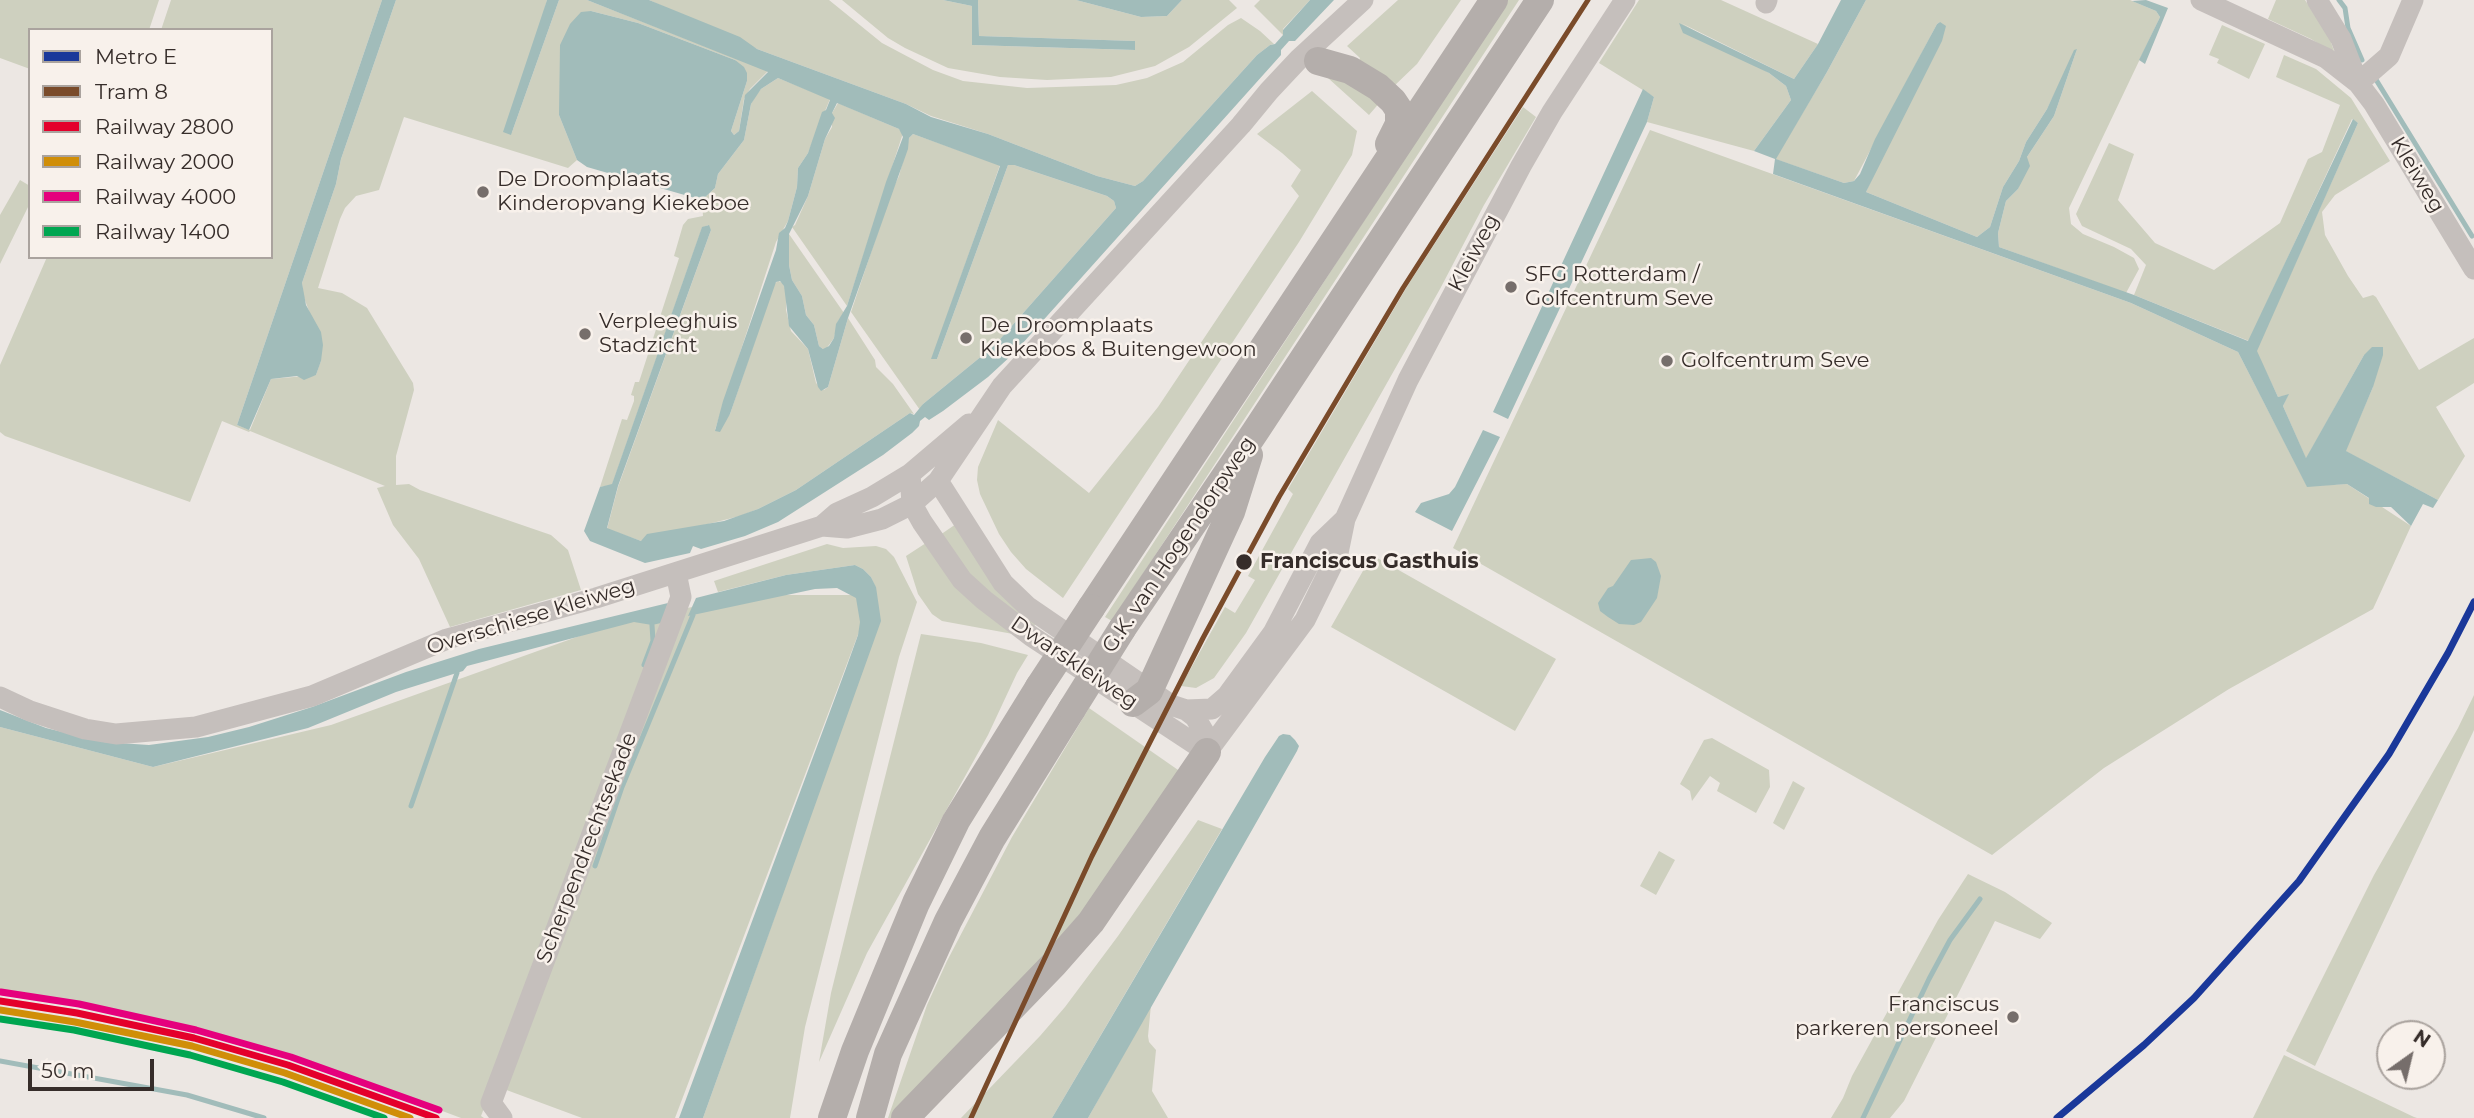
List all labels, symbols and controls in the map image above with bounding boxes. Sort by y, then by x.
legend [28,28,273,259]
text: Metro E [95,44,177,69]
text: Tram 8 [95,79,168,104]
text: Railway 2800 [95,114,234,139]
street label: Kleiweg [2385,132,2449,218]
text: Railway 2000 [95,149,234,174]
place label: De Droomplaats Kinderopvang Kiekeboe [497,167,750,217]
text: Railway 4000 [95,184,236,209]
marker: De Droomplaats Kinderopvang Kiekeboe [475,184,491,200]
street label: Kleiweg [1443,210,1505,296]
text: Railway 1400 [95,219,230,244]
place label: SFG Rotterdam / Golfcentrum Seve [1525,262,1713,312]
marker: SFG Rotterdam / Golfcentrum Seve [1503,279,1519,295]
place label: Verpleeghuis Stadzicht [599,309,737,359]
place label: De Droomplaats Kiekebos & Buitengewoon [980,313,1257,363]
marker: Verpleeghuis Stadzicht [577,326,593,342]
marker: De Droomplaats Kiekebos & Buitengewoon [958,330,974,346]
place label: Golfcentrum Seve [1681,348,1869,374]
marker: Golfcentrum Seve [1659,353,1675,369]
street label: G.K. van Hogendorpweg [1097,432,1261,658]
place label: Franciscus Gasthuis [1260,549,1479,575]
marker: Franciscus Gasthuis [1234,552,1254,572]
street label: Overschiese Kleiweg [424,573,638,661]
street label: Dwarskleiweg [1006,611,1142,715]
street label: Scherpendrechtsekade [531,729,643,967]
place label: Franciscus parkeren personeel [1795,992,1999,1042]
marker: Franciscus parkeren personeel [2005,1009,2021,1025]
north arrow [2376,1020,2446,1090]
text: N [2409,1025,2435,1053]
scale bar [32,1044,158,1088]
text: 50 m [41,1058,95,1083]

